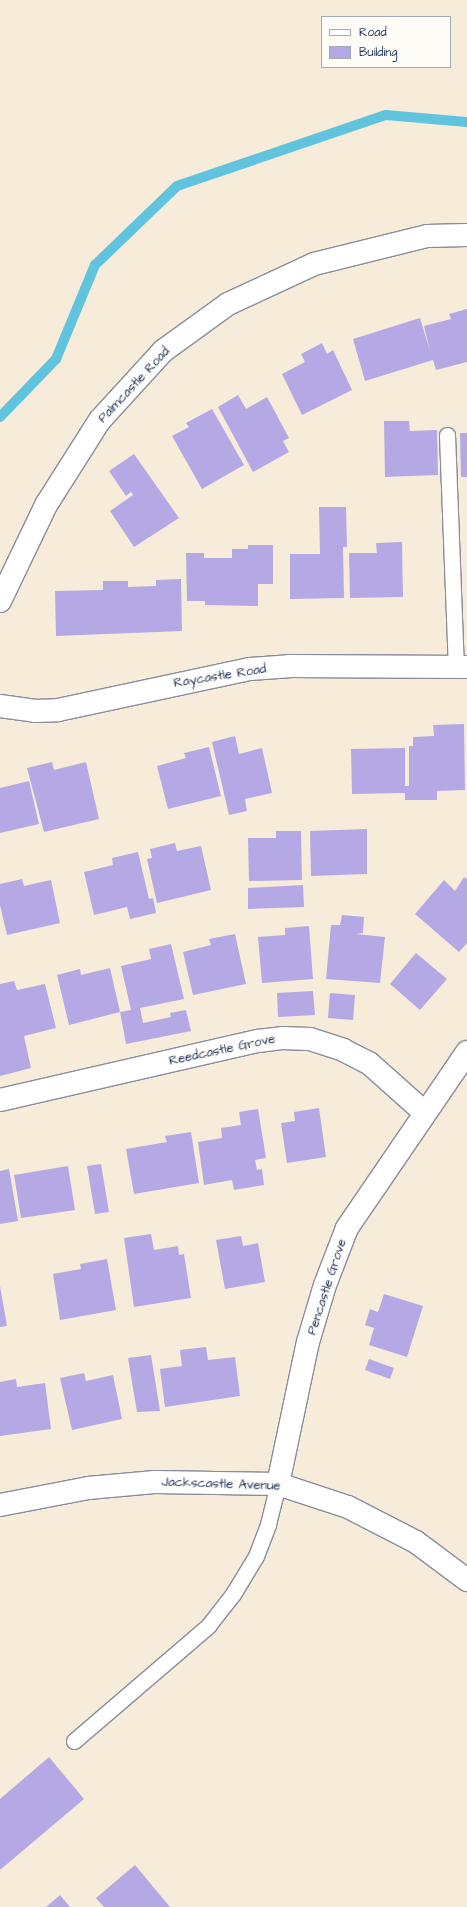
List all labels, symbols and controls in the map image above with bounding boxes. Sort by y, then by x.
legend [321,16,451,68]
text: Road [359,24,387,41]
text: Building [359,44,397,61]
street label: Palmcastle Road [95,344,173,426]
street label: Raycastle Road [172,661,268,691]
street label: Reedcastle Grove [167,1031,277,1069]
street label: Pencastle Grove [304,1237,350,1337]
street label: Jackscastle Avenue [161,1474,281,1494]

